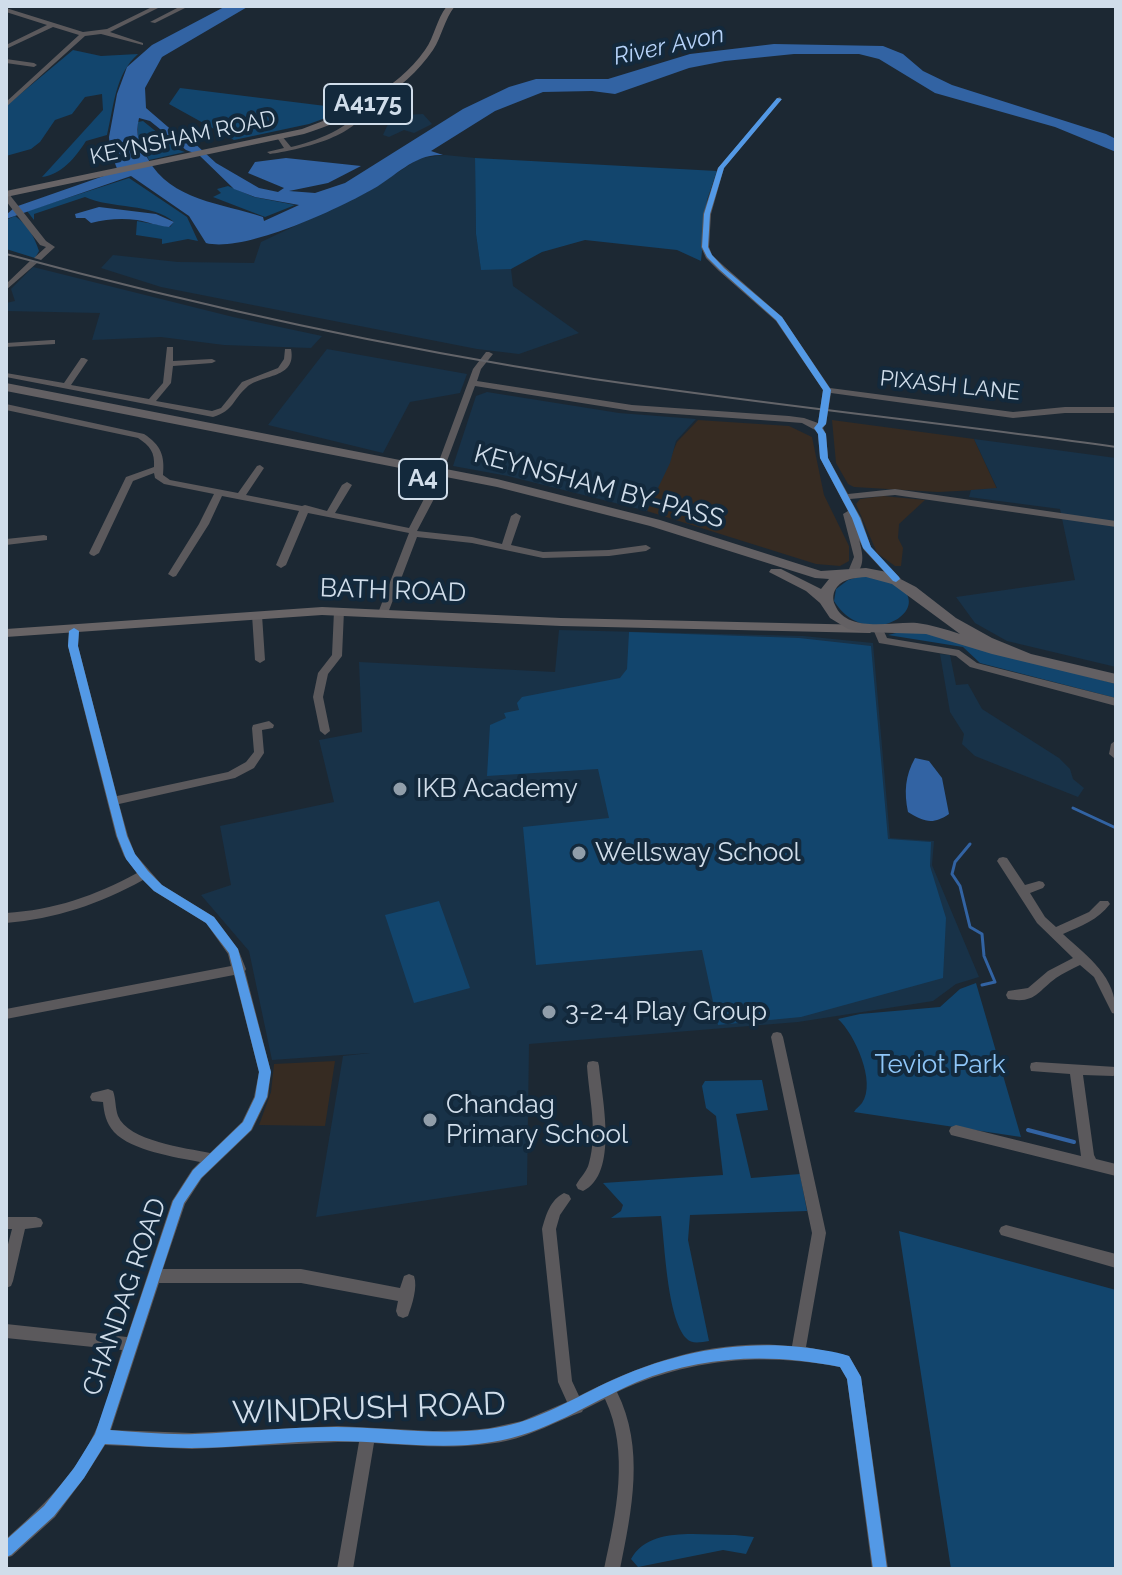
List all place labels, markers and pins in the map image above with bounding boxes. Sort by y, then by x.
place label: IKB Academy [416,773,578,805]
marker: IKB Academy [391,780,409,798]
place label: Wellsway School [595,837,801,869]
marker: Wellsway School [570,844,588,862]
place label: 3-2-4 Play Group [565,996,767,1028]
marker: 3-2-4 Play Group [540,1003,558,1021]
place label: Chandag Primary School [446,1089,628,1150]
marker: Chandag Primary School [421,1111,439,1129]

